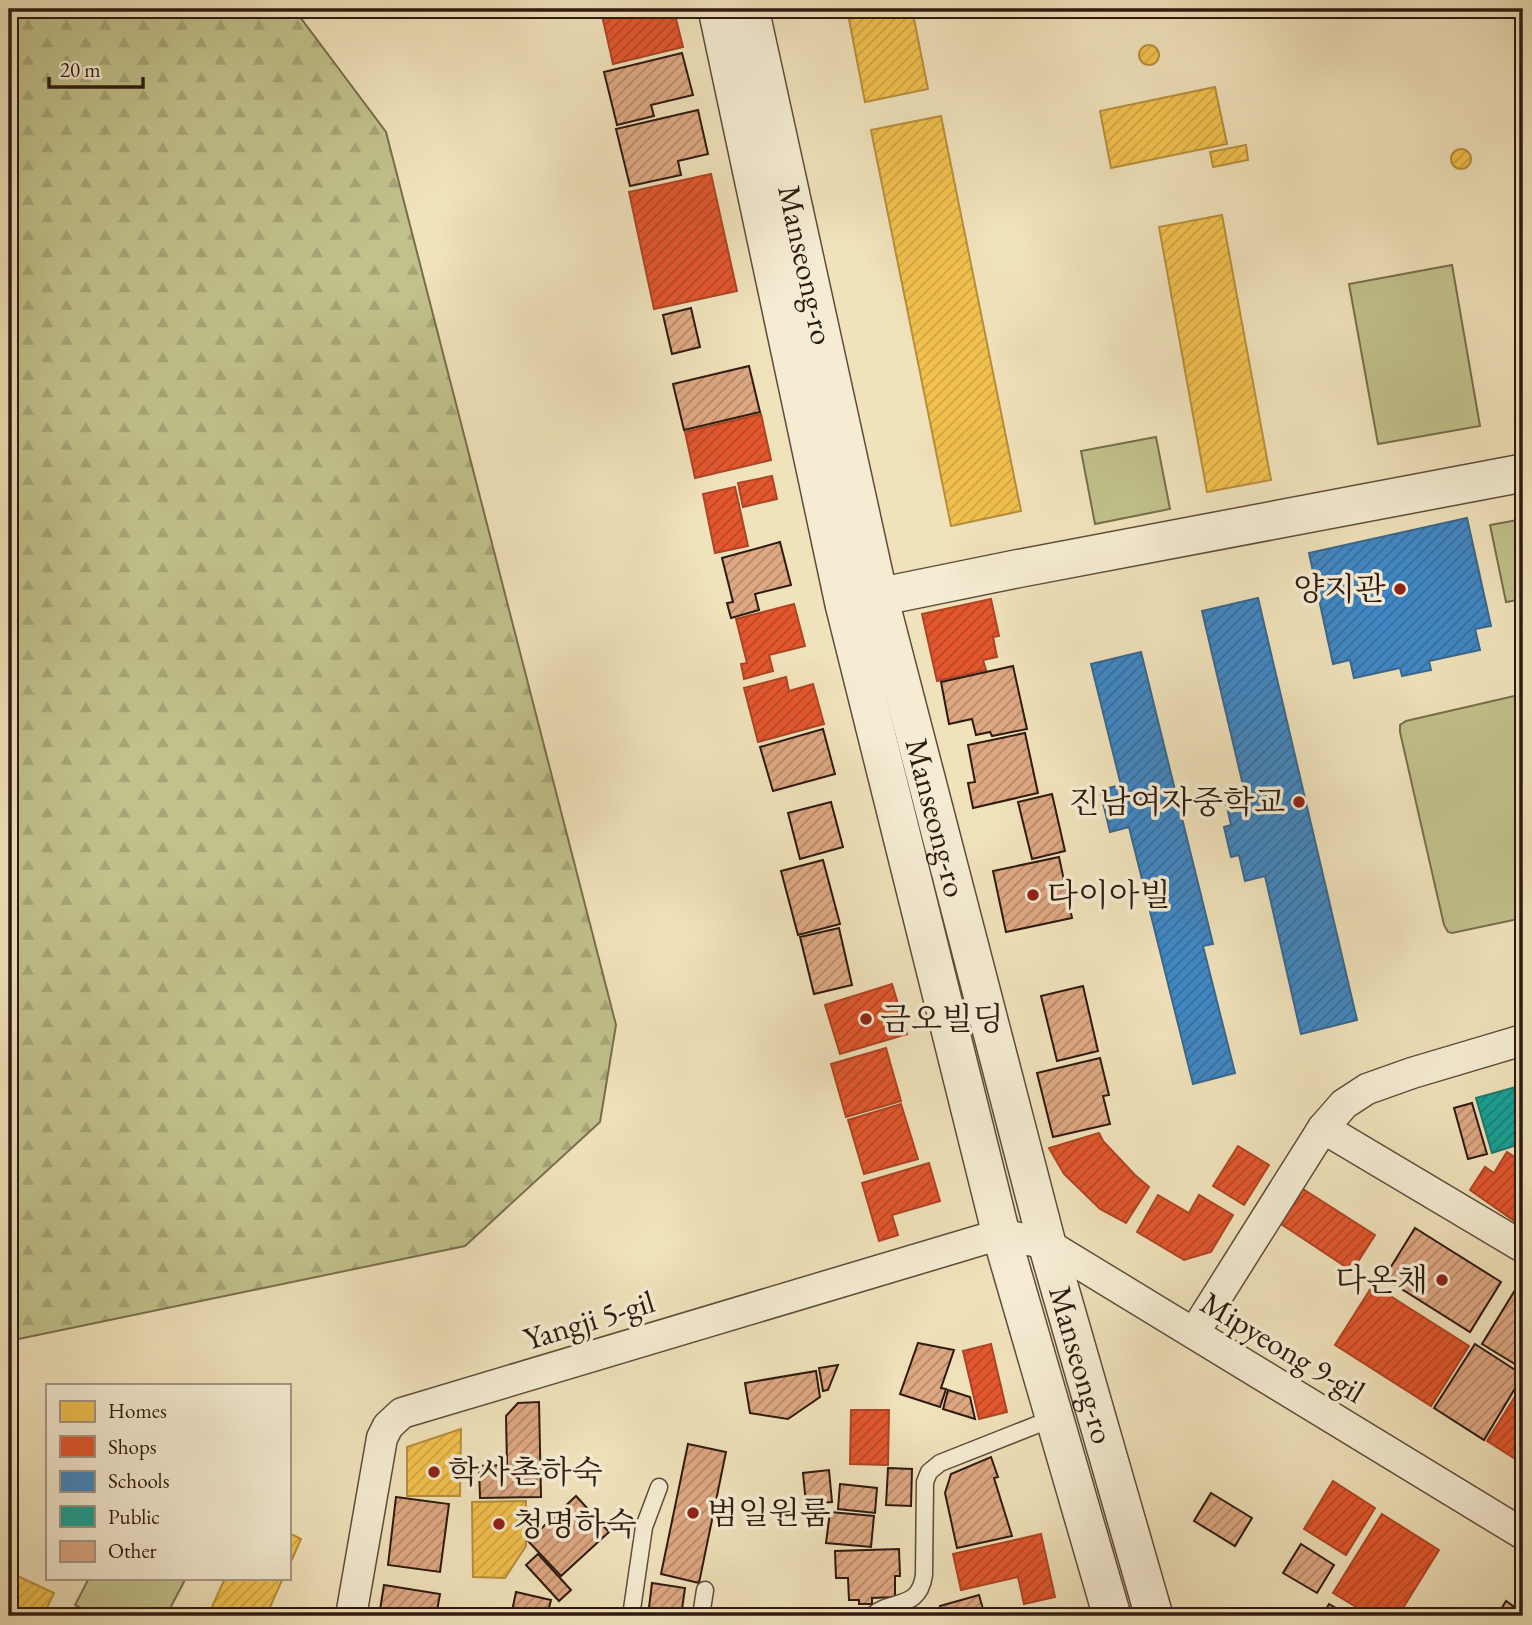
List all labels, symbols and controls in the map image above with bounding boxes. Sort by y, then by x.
scale bar [49,46,144,90]
text: 20 m [60,56,101,83]
street label: Manseong-ro [768,181,844,349]
place label: 양지관 [1293,568,1386,610]
marker: 양지관 [1392,581,1408,597]
street label: Manseong-ro [896,734,977,902]
place label: 진남여자중학교 [1069,781,1285,823]
marker: 진남여자중학교 [1291,794,1307,810]
place label: 다이아빌 [1047,874,1171,916]
marker: 다이아빌 [1025,887,1041,903]
place label: 금오빌딩 [880,998,1004,1040]
marker: 금오빌딩 [858,1011,874,1027]
place label: 다온채 [1335,1259,1428,1301]
marker: 다온채 [1434,1272,1450,1288]
street label: Yangji 5-gil [518,1280,660,1360]
street label: Manseong-ro [1039,1281,1124,1449]
street label: Mipyeong 9-gil [1193,1281,1373,1413]
legend [46,1384,290,1580]
text: Homes [108,1397,167,1424]
text: Shops [108,1433,157,1460]
place label: 학사촌하숙 [448,1451,603,1493]
marker: 학사촌하숙 [426,1464,442,1480]
text: Schools [108,1467,170,1494]
place label: 범일원룸 [707,1492,831,1534]
text: Public [108,1503,160,1530]
place label: 청명하숙 [513,1503,637,1545]
marker: 범일원룸 [685,1505,701,1521]
marker: 청명하숙 [491,1516,507,1532]
text: Other [108,1537,157,1564]

